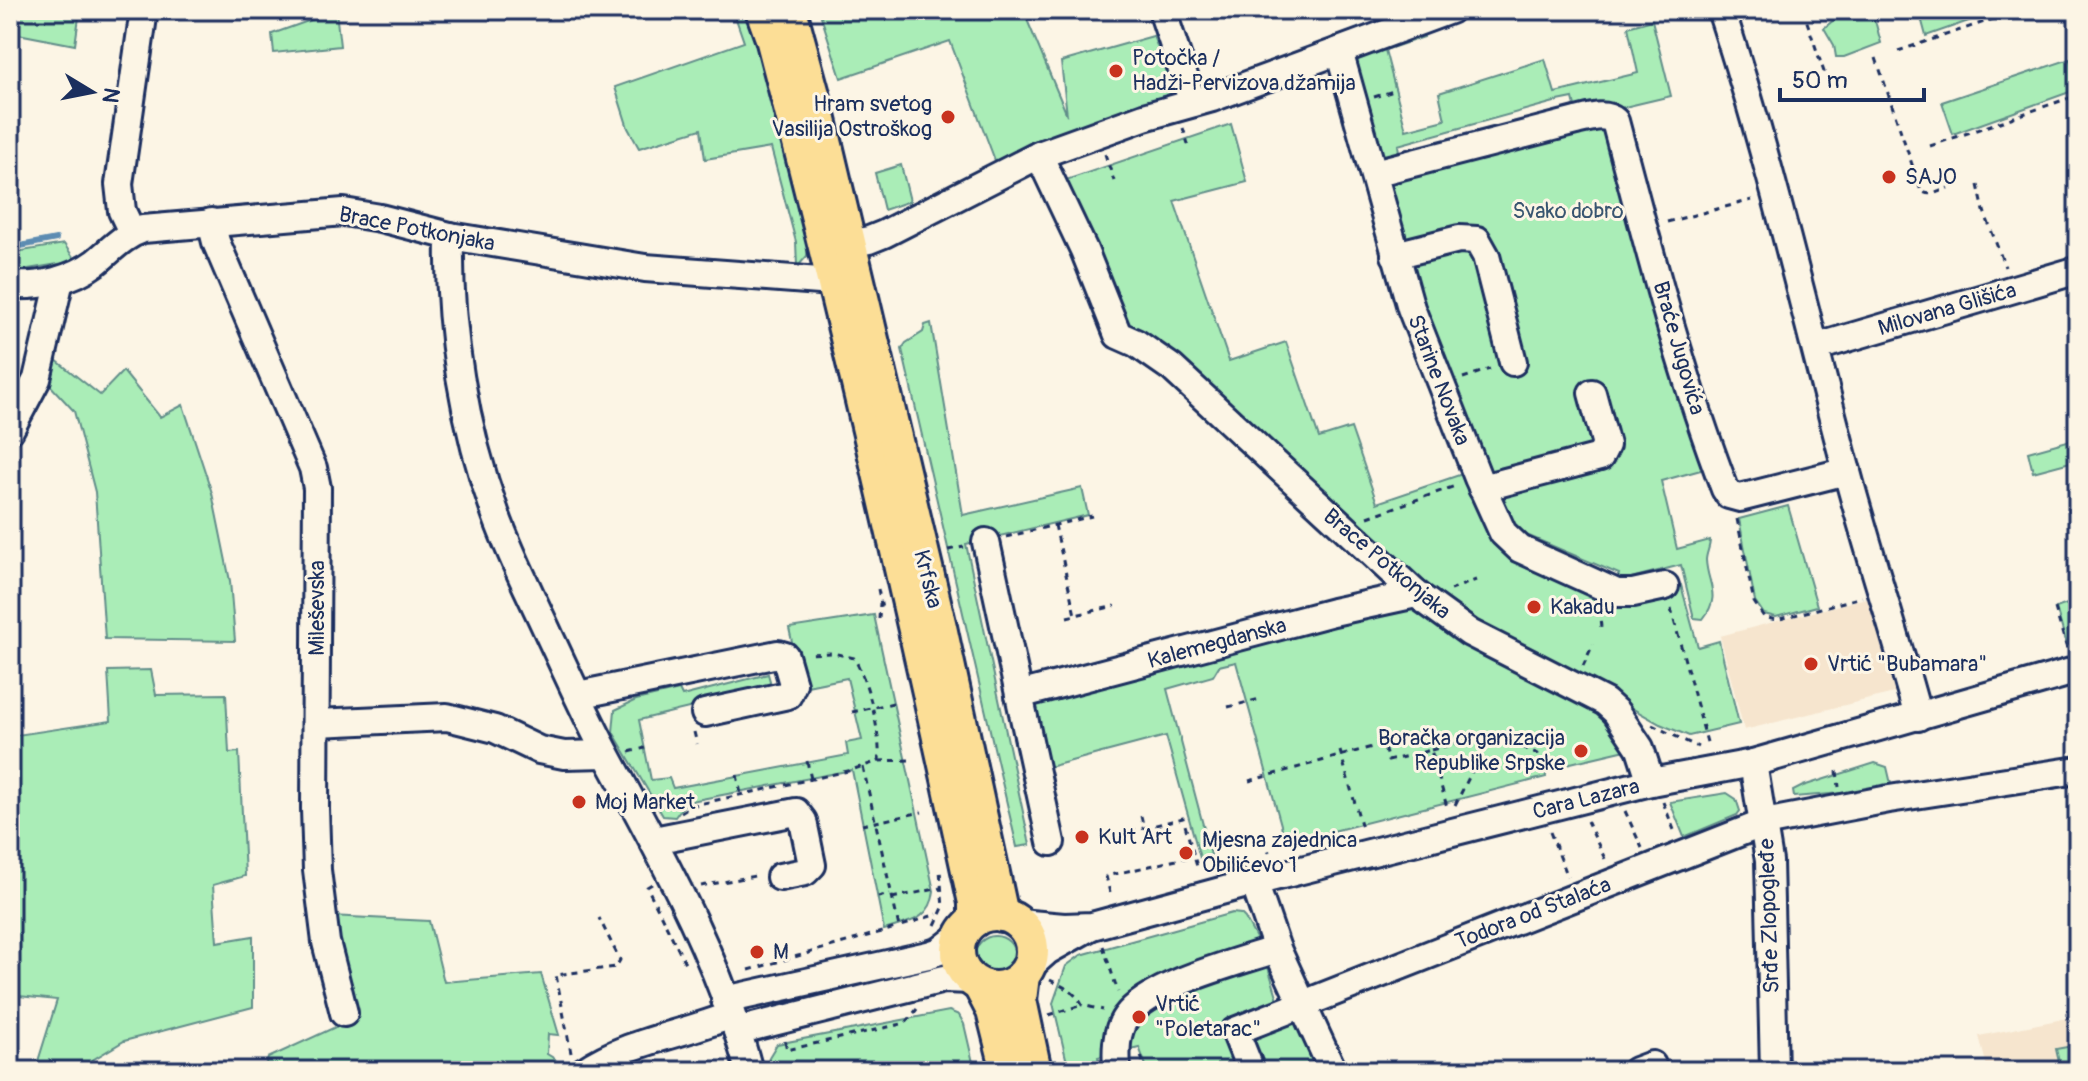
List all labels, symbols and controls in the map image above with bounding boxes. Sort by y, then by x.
place label: Potočka / Hadži-Pervizova džamija [1132,44,1356,97]
north arrow [52,52,132,132]
scale bar [1780,52,1924,102]
marker: Potočka / Hadži-Pervizova džamija [1107,62,1125,80]
text: 50 m [1792,66,1848,95]
text: N [96,86,126,105]
place label: Hram svetog Vasilija Ostroškog [771,90,932,143]
marker: Hram svetog Vasilija Ostroškog [939,108,957,126]
place label: SAJO [1905,163,1957,191]
marker: SAJO [1880,168,1898,186]
park label: Svako dobro [1513,197,1624,225]
street label: Brace Potkonjaka [337,200,497,258]
street label: Milovana Glišića [1875,276,2019,342]
street label: Braće Jugovića [1647,278,1711,418]
street label: Starine Novaka [1401,311,1477,449]
street label: Brace Potkonjaka [1317,502,1457,626]
street label: Krfska [907,547,949,611]
street label: Mileševska [303,560,331,656]
place label: Kakadu [1550,593,1615,621]
marker: Kakadu [1525,598,1543,616]
street label: Kalemegdanska [1145,611,1289,675]
place label: Vrtić "Bubamara" [1827,650,1987,678]
marker: Vrtić "Bubamara" [1802,655,1820,673]
place label: Boračka organizacija Republike Srpske [1378,724,1565,777]
marker: Boračka organizacija Republike Srpske [1572,742,1590,760]
street label: Cara Lazara [1530,772,1642,826]
place label: Moj Market [595,788,695,816]
marker: Moj Market [570,793,588,811]
place label: Kult Art [1098,823,1172,851]
place label: Mjesna zajednica Obilićevo 1 [1202,826,1357,879]
marker: Kult Art [1073,828,1091,846]
street label: Srđe Zlopogleđe [1752,838,1786,994]
marker: Mjesna zajednica Obilićevo 1 [1177,844,1195,862]
street label: Todora od Stalaća [1451,870,1615,956]
place label: M [773,938,789,966]
marker: M [748,943,766,961]
place label: Vrtić "Poletarac" [1155,990,1261,1043]
marker: Vrtić "Poletarac" [1130,1008,1148,1026]

